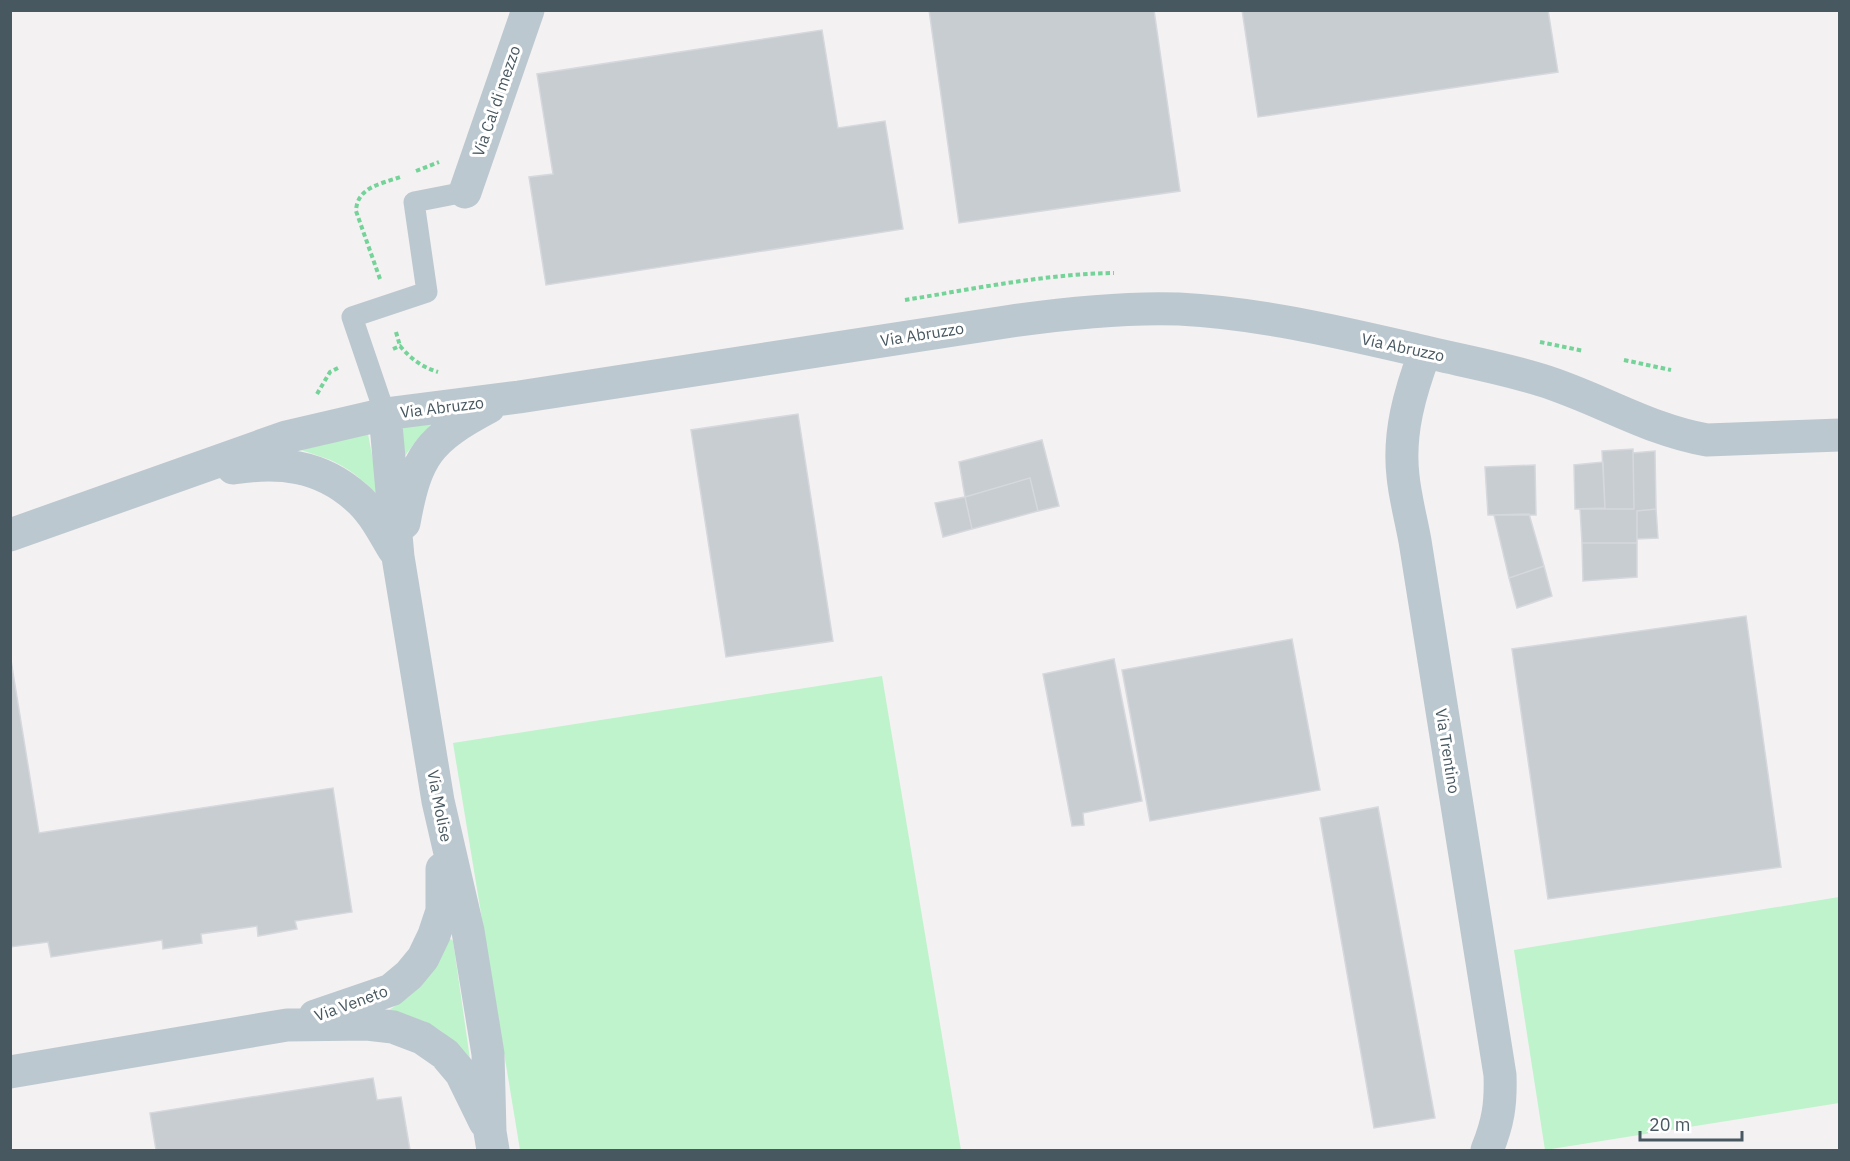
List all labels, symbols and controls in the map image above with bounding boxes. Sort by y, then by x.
street label: Via Cal di mezzo [468,43,524,159]
street label: Via Abruzzo [879,318,965,350]
street label: Via Abruzzo [1360,328,1446,366]
street label: Via Abruzzo [399,392,485,422]
street label: Via Trentino [1431,707,1465,795]
street label: Via Molise [423,768,457,844]
street label: Via Veneto [312,981,390,1025]
scale bar [1640,1104,1742,1142]
text: 20 m [1649,1113,1691,1136]

